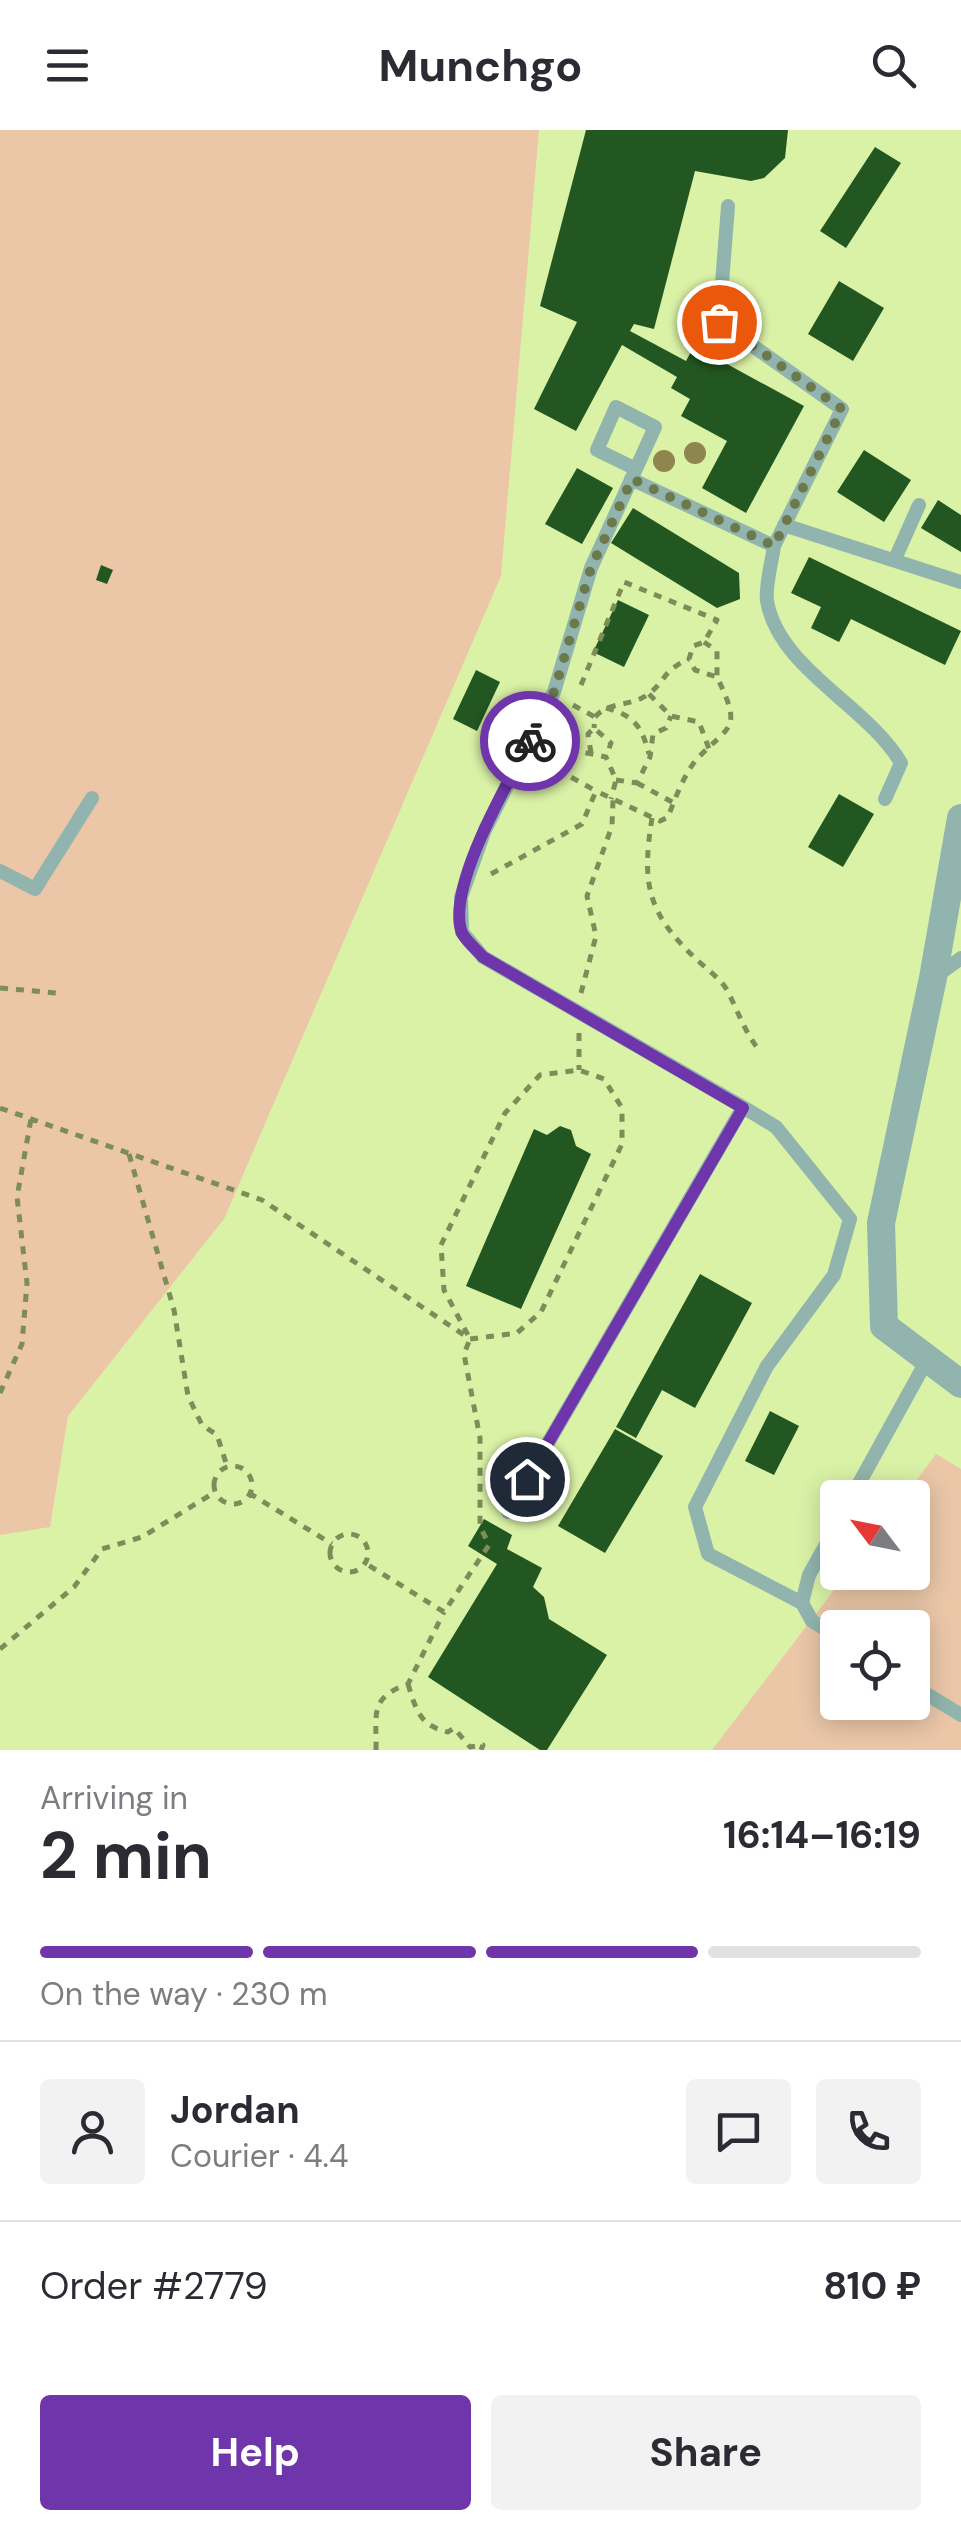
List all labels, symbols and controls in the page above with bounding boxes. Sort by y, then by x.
text: Munchgo [379,36,582,95]
icon: menu [40,38,95,93]
icon: search [866,38,921,93]
pin [677,280,762,365]
icon: bag [692,295,747,350]
courier [480,691,580,791]
icon: bike [503,714,558,769]
pin [485,1437,570,1522]
icon: home [500,1452,555,1507]
north arrow [820,1480,930,1590]
map controls [820,1480,930,1720]
button: locate [820,1610,930,1720]
text: Arriving in [40,1777,188,1819]
text: 16:14–16:19 [723,1810,921,1860]
text: 2 min [40,1814,212,1898]
text: On the way · 230 m [40,1973,327,2015]
button: person [40,2079,145,2184]
button: chat [686,2079,791,2184]
button: phone [816,2079,921,2184]
text: Jordan [170,2085,300,2135]
text: Courier · 4.4 [170,2135,348,2177]
text: Order #2779 [40,2261,268,2311]
text: 810 ₽ [823,2261,921,2311]
button: Help [40,2395,471,2510]
button: Share [491,2395,921,2510]

